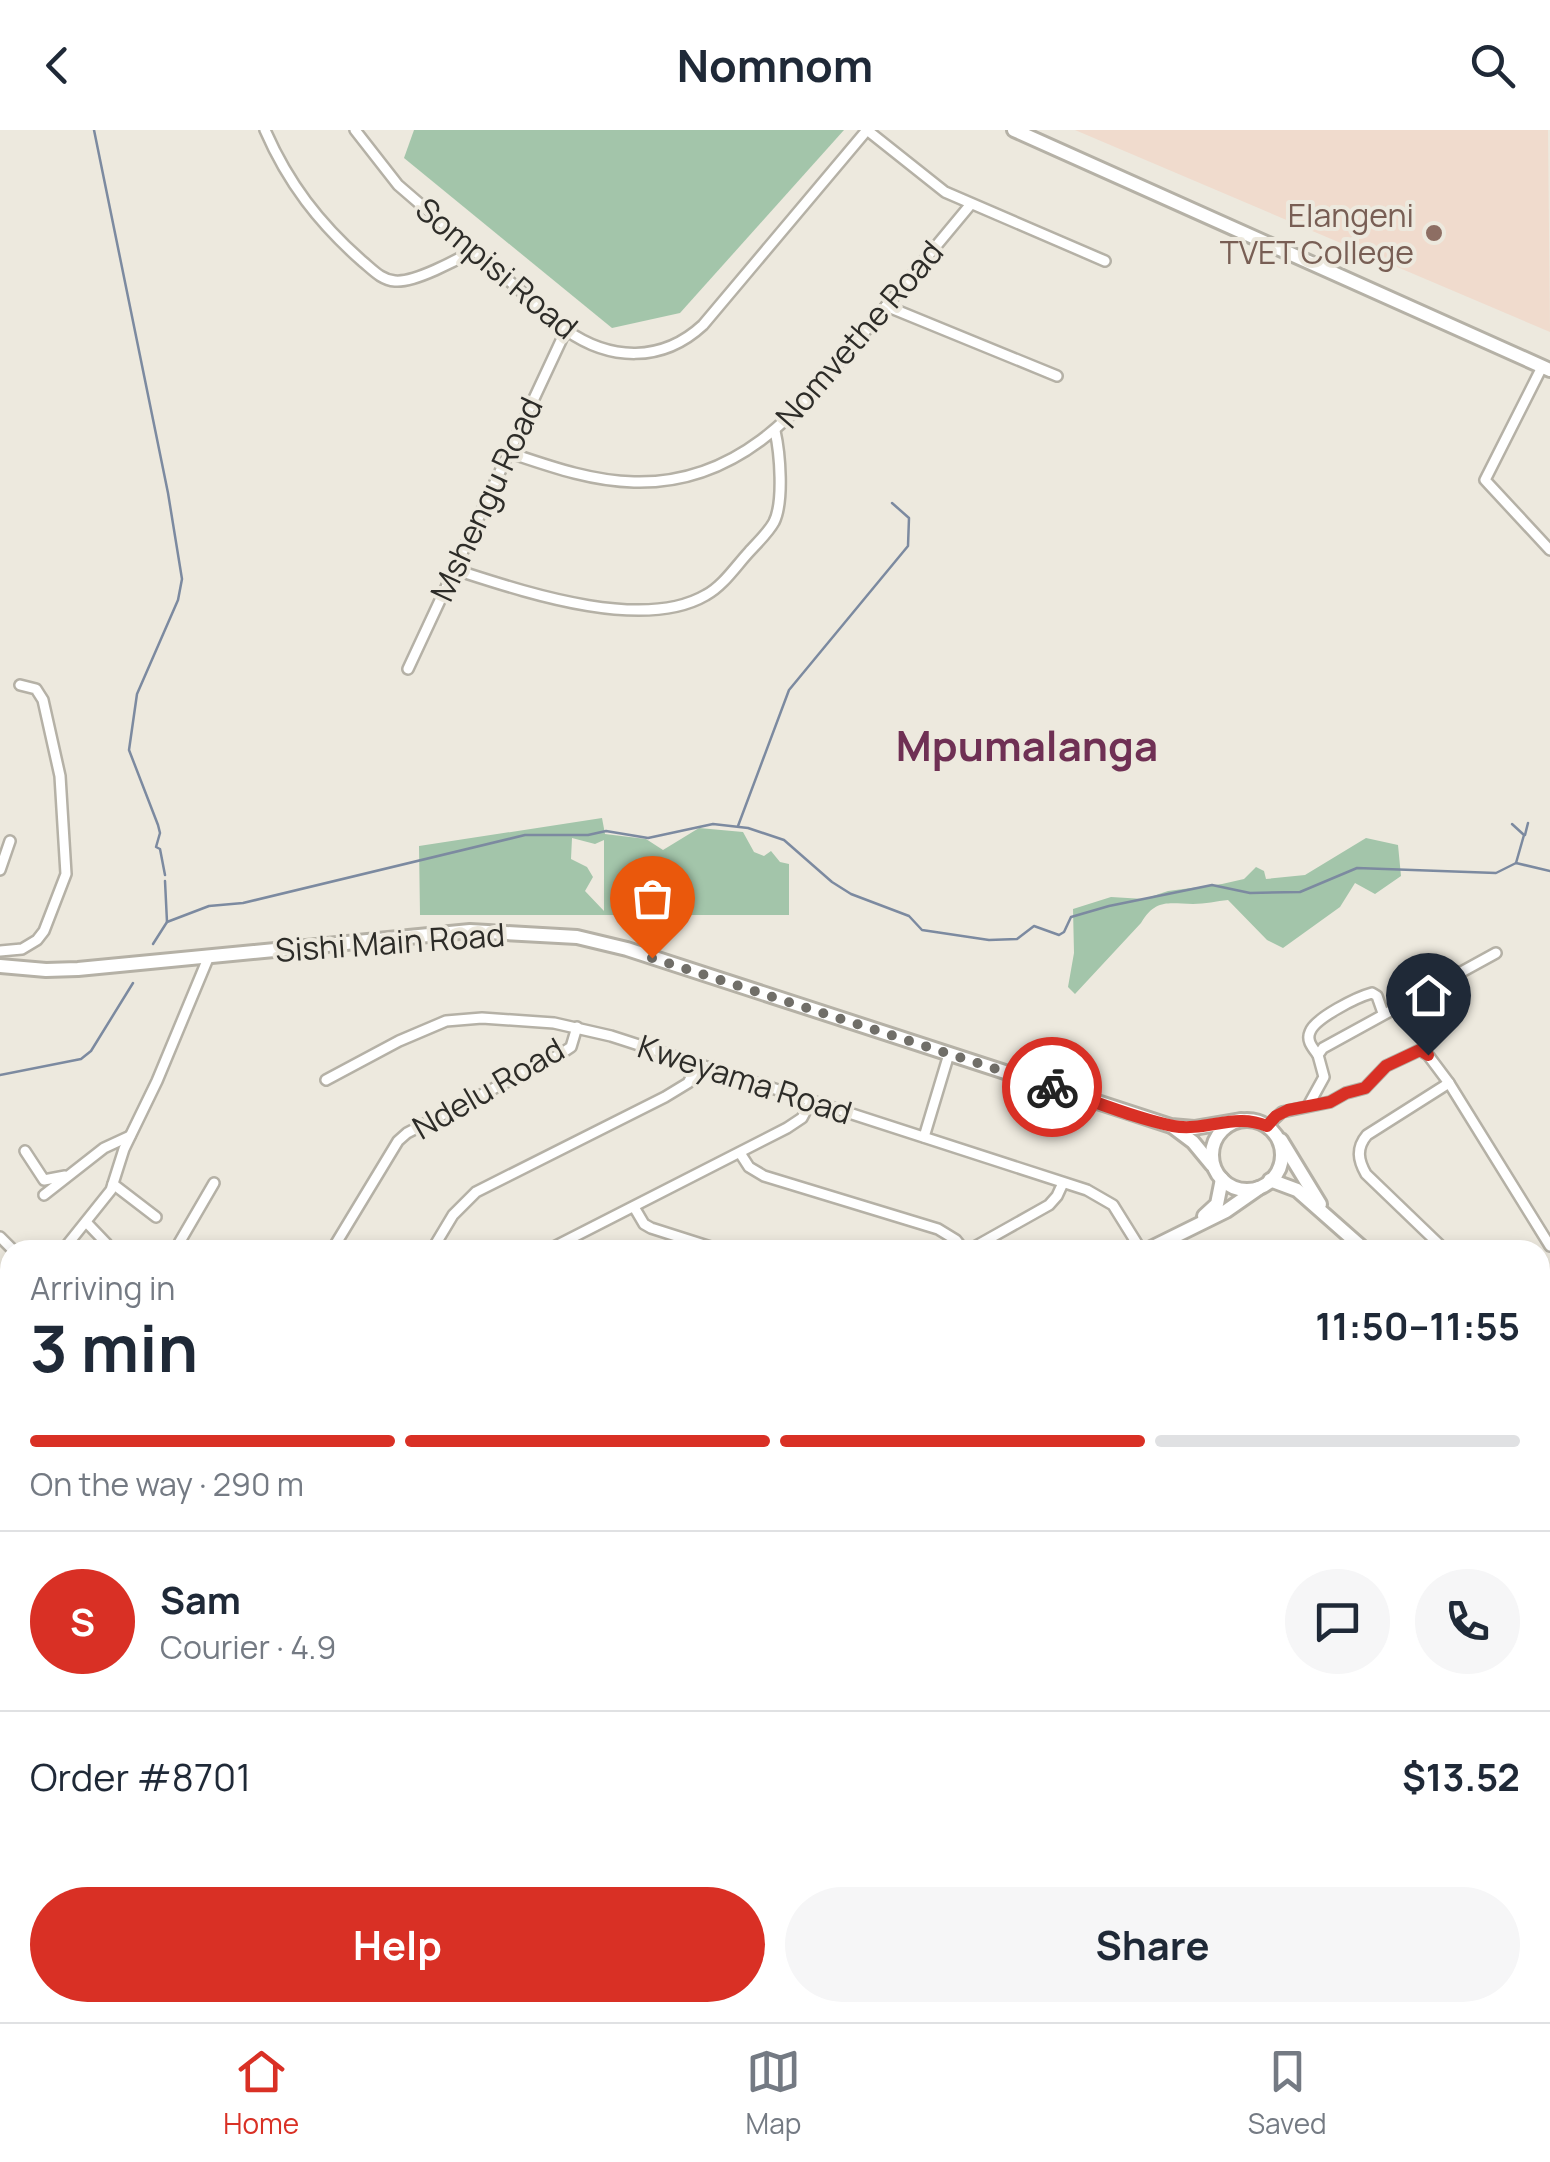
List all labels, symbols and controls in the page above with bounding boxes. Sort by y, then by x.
text: Nomnom [677,34,873,96]
icon: back [30,38,85,93]
icon: search [1465,38,1520,93]
street label: Sompisi Road [407,187,587,349]
place label: Elangeni TVET College [1220,193,1414,274]
marker: Elangeni TVET College [1423,222,1445,244]
street label: Nomvethe Road [765,231,953,437]
street label: Mshengu Road [420,390,552,608]
district label: Mpumalanga [896,716,1158,774]
pin [610,856,695,959]
icon: bag [625,871,680,926]
street label: Sishi Main Road [274,912,506,972]
pin [1386,953,1471,1056]
icon: home [1401,968,1456,1023]
street label: Kweyama Road [632,1024,858,1134]
street label: Ndelu Road [404,1027,572,1149]
courier [1002,1037,1102,1137]
icon: bike [1025,1060,1080,1115]
text: Arriving in [30,1266,175,1310]
text: 11:50–11:55 [1315,1299,1520,1351]
text: 3 min [30,1303,198,1392]
text: On the way · 290 m [30,1462,304,1506]
button: chat [1285,1569,1390,1674]
button: phone [1415,1569,1520,1674]
text: Sam [160,1573,241,1625]
text: S [70,1595,95,1647]
text: Courier · 4.9 [160,1625,336,1669]
text: Order #8701 [30,1750,251,1802]
text: $13.52 [1402,1750,1520,1802]
button: Help [30,1887,765,2002]
button: Share [785,1887,1520,2002]
tab: Home [223,2044,299,2142]
tab: Map [746,2044,801,2142]
tab: Saved [1248,2044,1327,2142]

